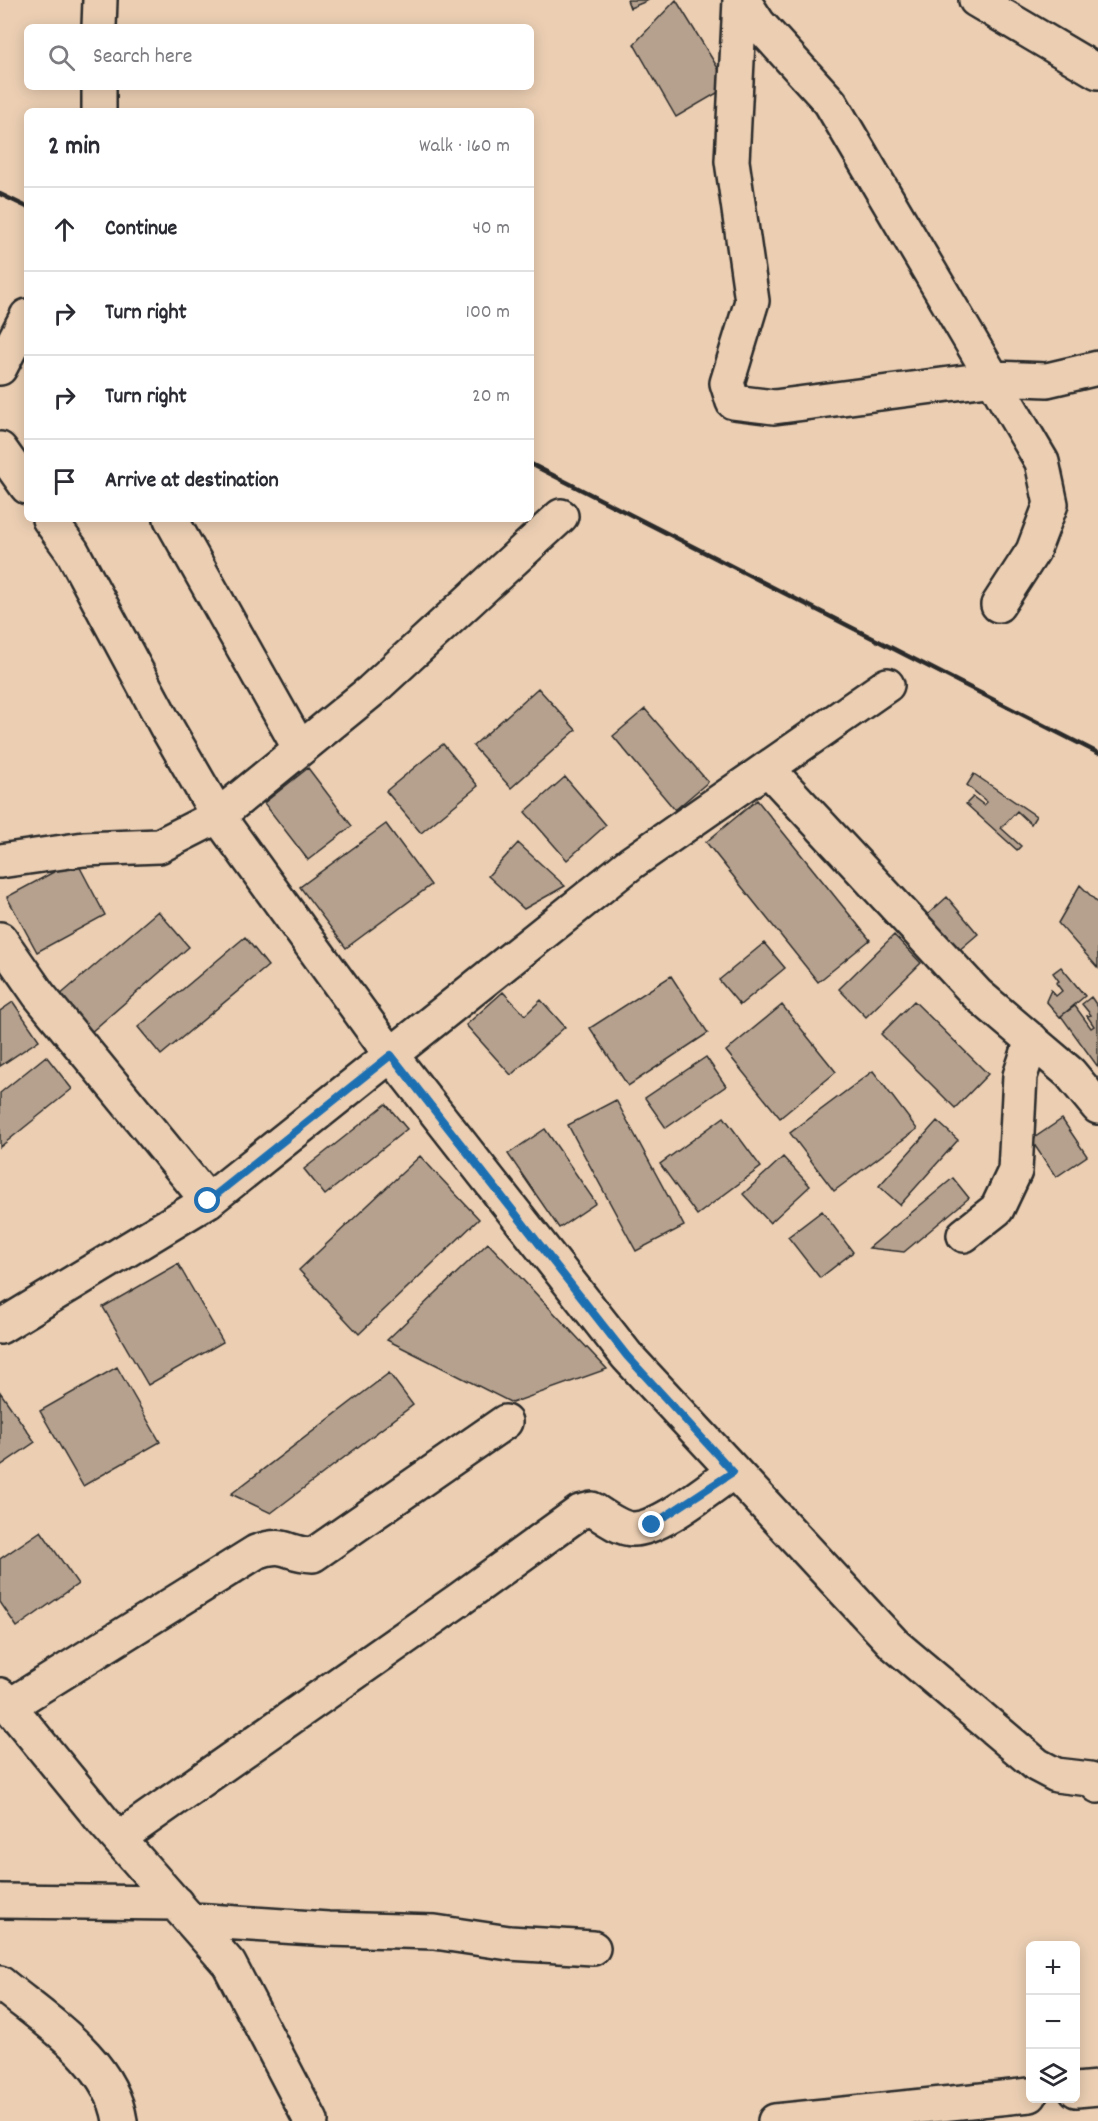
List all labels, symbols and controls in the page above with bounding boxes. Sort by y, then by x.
search box [24,24,534,90]
icon: search [45,41,78,74]
text: Search here [93,42,192,73]
text: 2 min [48,129,100,166]
text: Walk · 160 m [419,133,510,161]
icon: ahead [48,213,81,246]
text: Continue [105,214,177,245]
text: 40 m [472,215,510,243]
icon: right [48,297,81,330]
text: Turn right [105,298,187,329]
text: 100 m [466,299,510,327]
icon: right [48,381,81,414]
text: Turn right [105,382,187,413]
text: 20 m [472,383,510,411]
icon: arrive [48,465,81,498]
text: Arrive at destination [105,466,279,497]
route start [194,1187,220,1213]
route end [638,1511,664,1537]
map controls [1026,1941,1080,2103]
button: + [1026,1941,1080,1995]
button: − [1026,1995,1080,2049]
button: layers [1026,2049,1080,2103]

